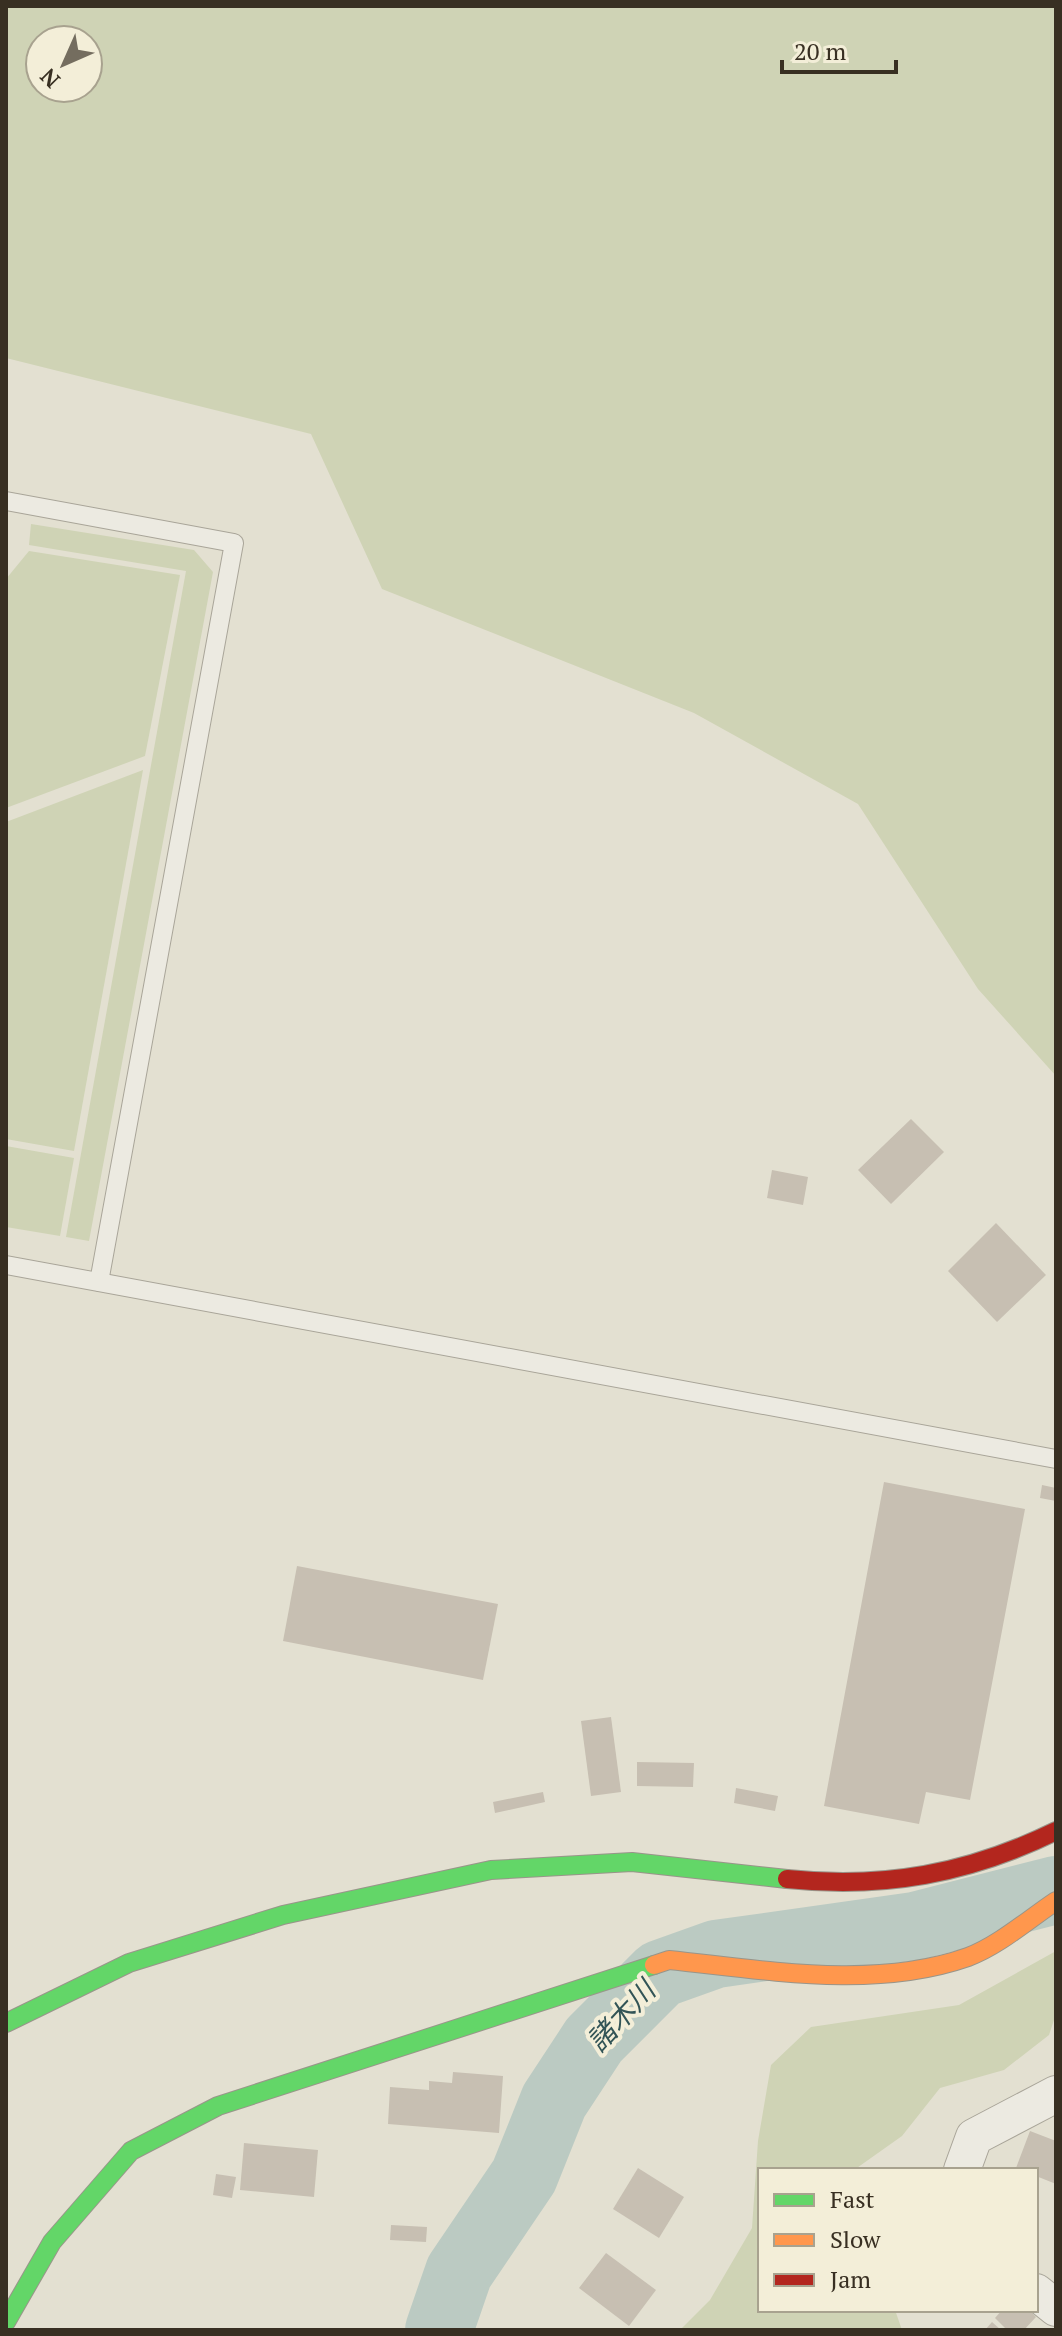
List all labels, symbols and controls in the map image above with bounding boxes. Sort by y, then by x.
north arrow [24,24,104,104]
scale bar [782,24,896,74]
text: 20 m [794,35,846,67]
text: N [33,62,66,95]
water label: 諸木川 [578,1970,665,2059]
legend [758,2168,1038,2312]
text: Fast [830,2183,875,2215]
text: Slow [830,2223,881,2255]
text: Jam [830,2263,871,2295]

